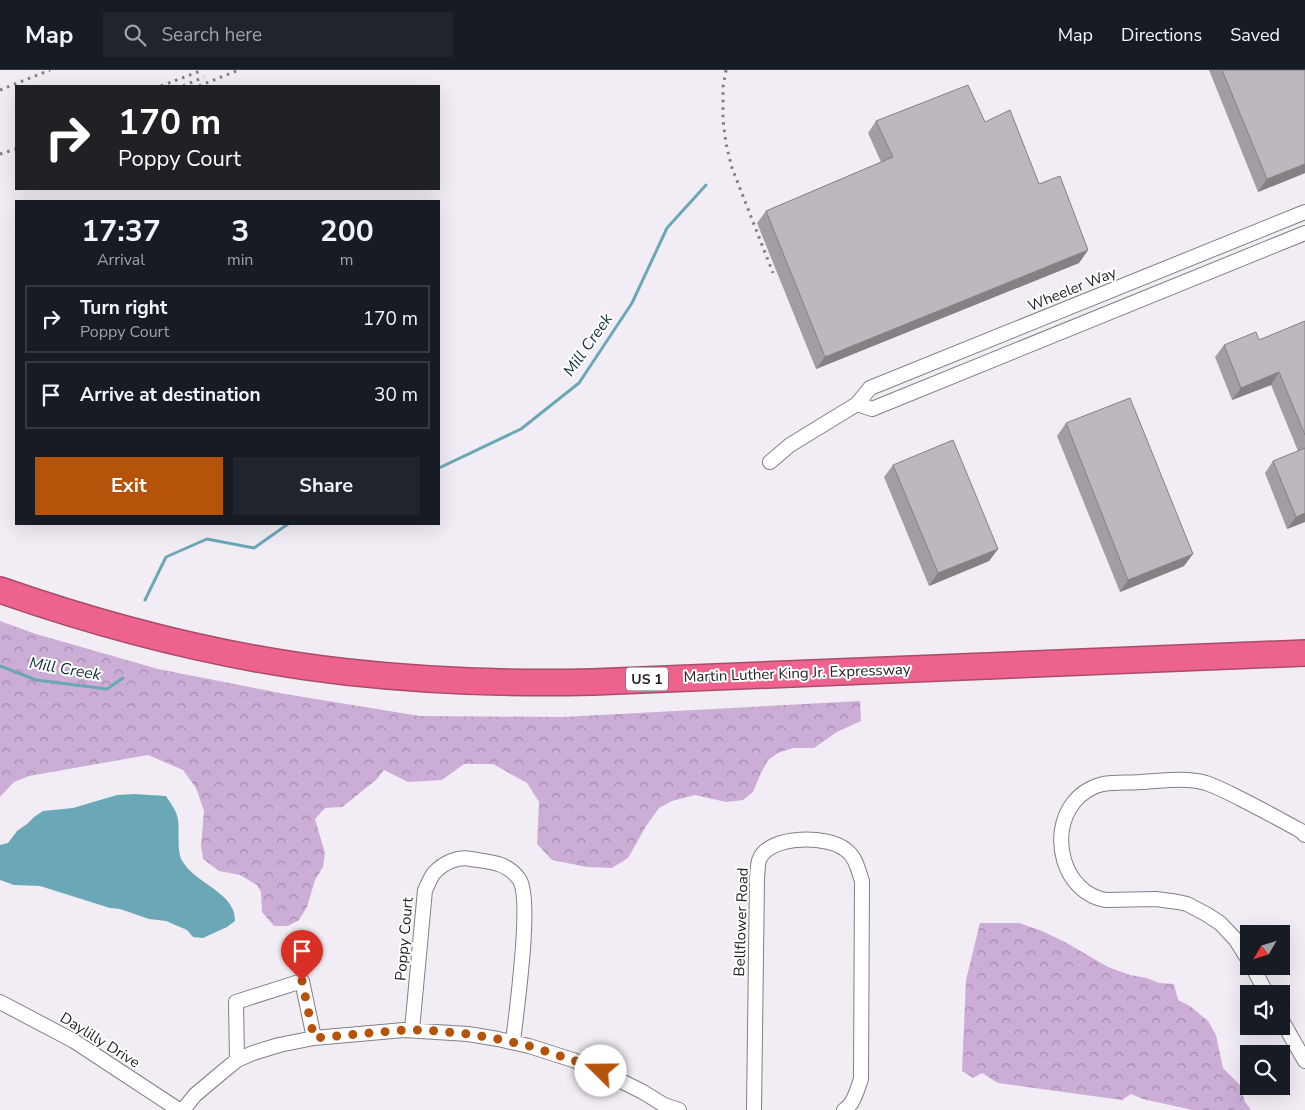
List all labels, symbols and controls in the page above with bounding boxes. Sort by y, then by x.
search box [103,12,453,57]
text: Map [25,19,73,51]
icon: search [121,21,149,49]
text: Search here [161,22,262,48]
text: Map [1058,23,1093,47]
text: Directions [1121,23,1202,47]
text: Saved [1230,23,1280,47]
text: 170 m [118,99,221,146]
icon: right [35,105,100,170]
text: Poppy Court [118,144,241,174]
text: 17:37 [81,211,161,252]
text: 3 [231,211,249,252]
text: 200 [320,211,374,252]
text: Arrival [97,249,145,271]
text: min [227,249,253,271]
text: m [340,249,354,271]
street label: Wheeler Way [1025,262,1119,316]
text: Turn right [80,295,167,321]
icon: right [37,305,65,333]
text: 170 m [363,306,418,332]
water label: Mill Creek [558,308,618,381]
text: Poppy Court [80,321,169,343]
icon: arrive [37,381,65,409]
text: Arrive at destination [80,382,261,408]
text: 30 m [374,382,418,408]
button: Exit [35,457,223,515]
button: Share [233,457,420,515]
water label: Mill Creek [27,652,104,686]
street label: Martin Luther King Jr. Expressway [683,659,911,687]
road number: US 1 [626,668,668,690]
street label: Bellflower Road [729,867,753,977]
street label: Poppy Court [390,896,418,982]
north arrow [1240,925,1290,975]
map controls [1240,925,1290,1095]
pin [281,930,323,981]
icon: arrive [288,937,316,965]
button: sound [1240,985,1290,1035]
street label: Daylilly Drive [56,1008,144,1072]
position arrow [574,1044,626,1096]
button: search [1240,1045,1290,1095]

